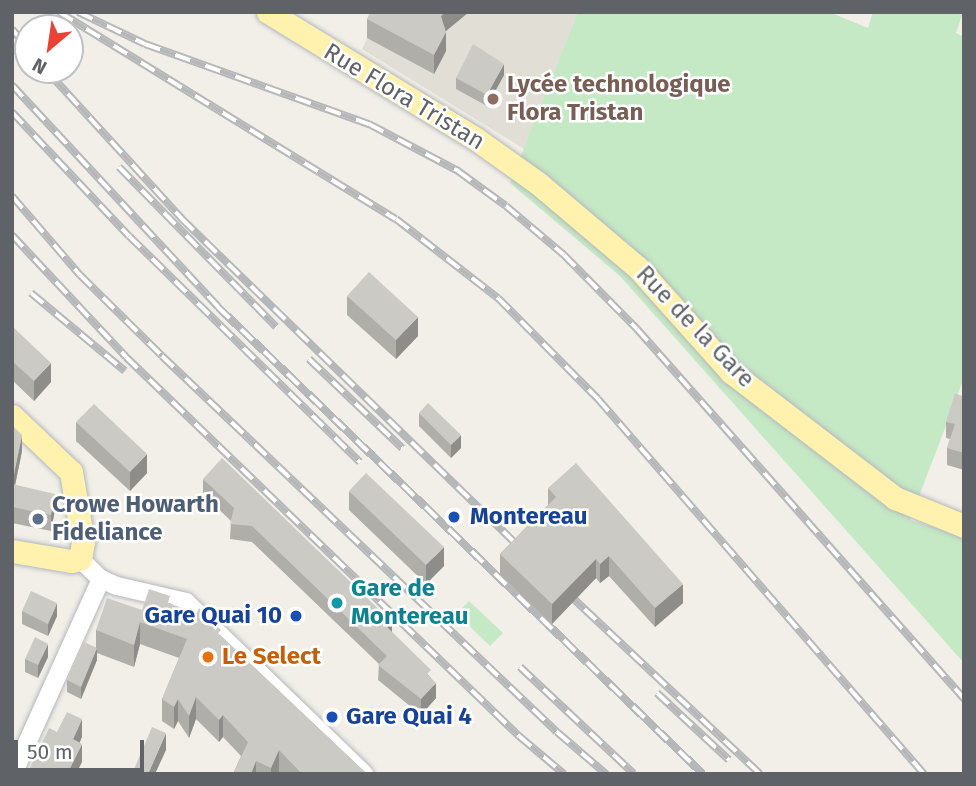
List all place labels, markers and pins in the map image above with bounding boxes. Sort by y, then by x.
place label: Lycée technologique Flora Tristan [507,71,731,127]
marker: Lycée technologique Flora Tristan [485,91,501,107]
place label: Crowe Howarth Fideliance [52,491,219,547]
place label: Montereau [470,503,588,531]
marker: Montereau [444,507,464,527]
marker: Crowe Howarth Fideliance [30,511,46,527]
place label: Gare de Montereau [351,575,469,631]
marker: Gare de Montereau [329,595,345,611]
place label: Gare Quai 10 [144,602,282,630]
marker: Gare Quai 10 [288,608,304,624]
place label: Le Select [222,643,321,671]
marker: Le Select [200,649,216,665]
place label: Gare Quai 4 [346,703,472,731]
marker: Gare Quai 4 [324,709,340,725]

